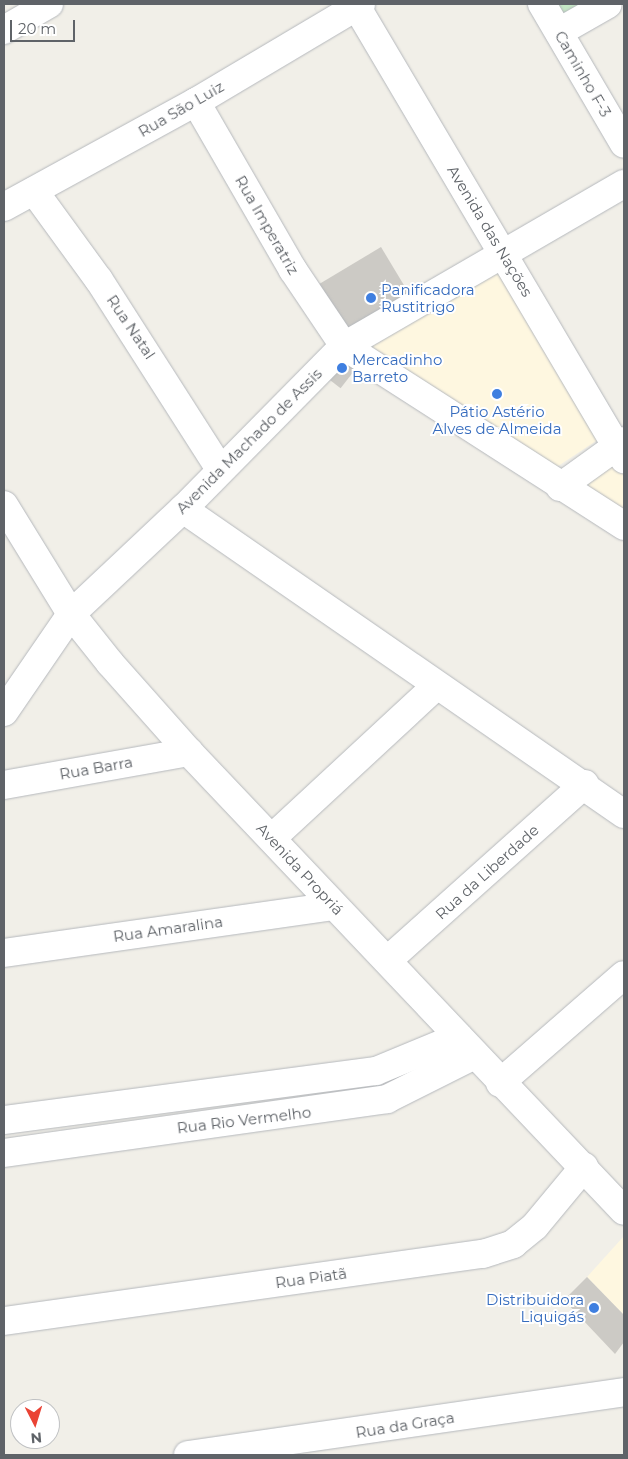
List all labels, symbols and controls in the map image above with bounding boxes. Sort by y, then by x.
scale bar [12,10,78,42]
text: 20 m [18,19,56,38]
street label: Caminho F-3 [551,28,615,120]
street label: Rua São Luiz [135,77,227,141]
street label: Avenida das Nações [444,162,536,300]
street label: Rua Imperatriz [231,172,303,278]
place label: Panificadora Rustitrigo [381,280,475,315]
street label: Rua Natal [103,292,159,362]
marker: Panificadora Rustitrigo [365,292,377,304]
place label: Mercadinho Barreto [352,350,442,385]
marker: Mercadinho Barreto [336,362,348,374]
street label: Avenida Machado de Assis [173,365,325,517]
marker: Pátio Astério Alves de Almeida [491,388,503,400]
place label: Pátio Astério Alves de Almeida [433,402,561,437]
street label: Rua Barra [58,753,134,783]
street label: Avenida Propriá [253,819,347,919]
street label: Rua da Liberdade [432,821,542,923]
street label: Rua Amaralina [112,912,224,946]
street label: Rua Rio Vermelho [176,1103,312,1137]
street label: Rua Piatã [274,1264,348,1292]
place label: Distribuidora Liquigás [486,1290,584,1325]
marker: Distribuidora Liquigás [588,1302,600,1314]
north arrow [10,1399,60,1449]
street label: Rua da Graça [354,1408,456,1442]
text: N [30,1428,43,1447]

